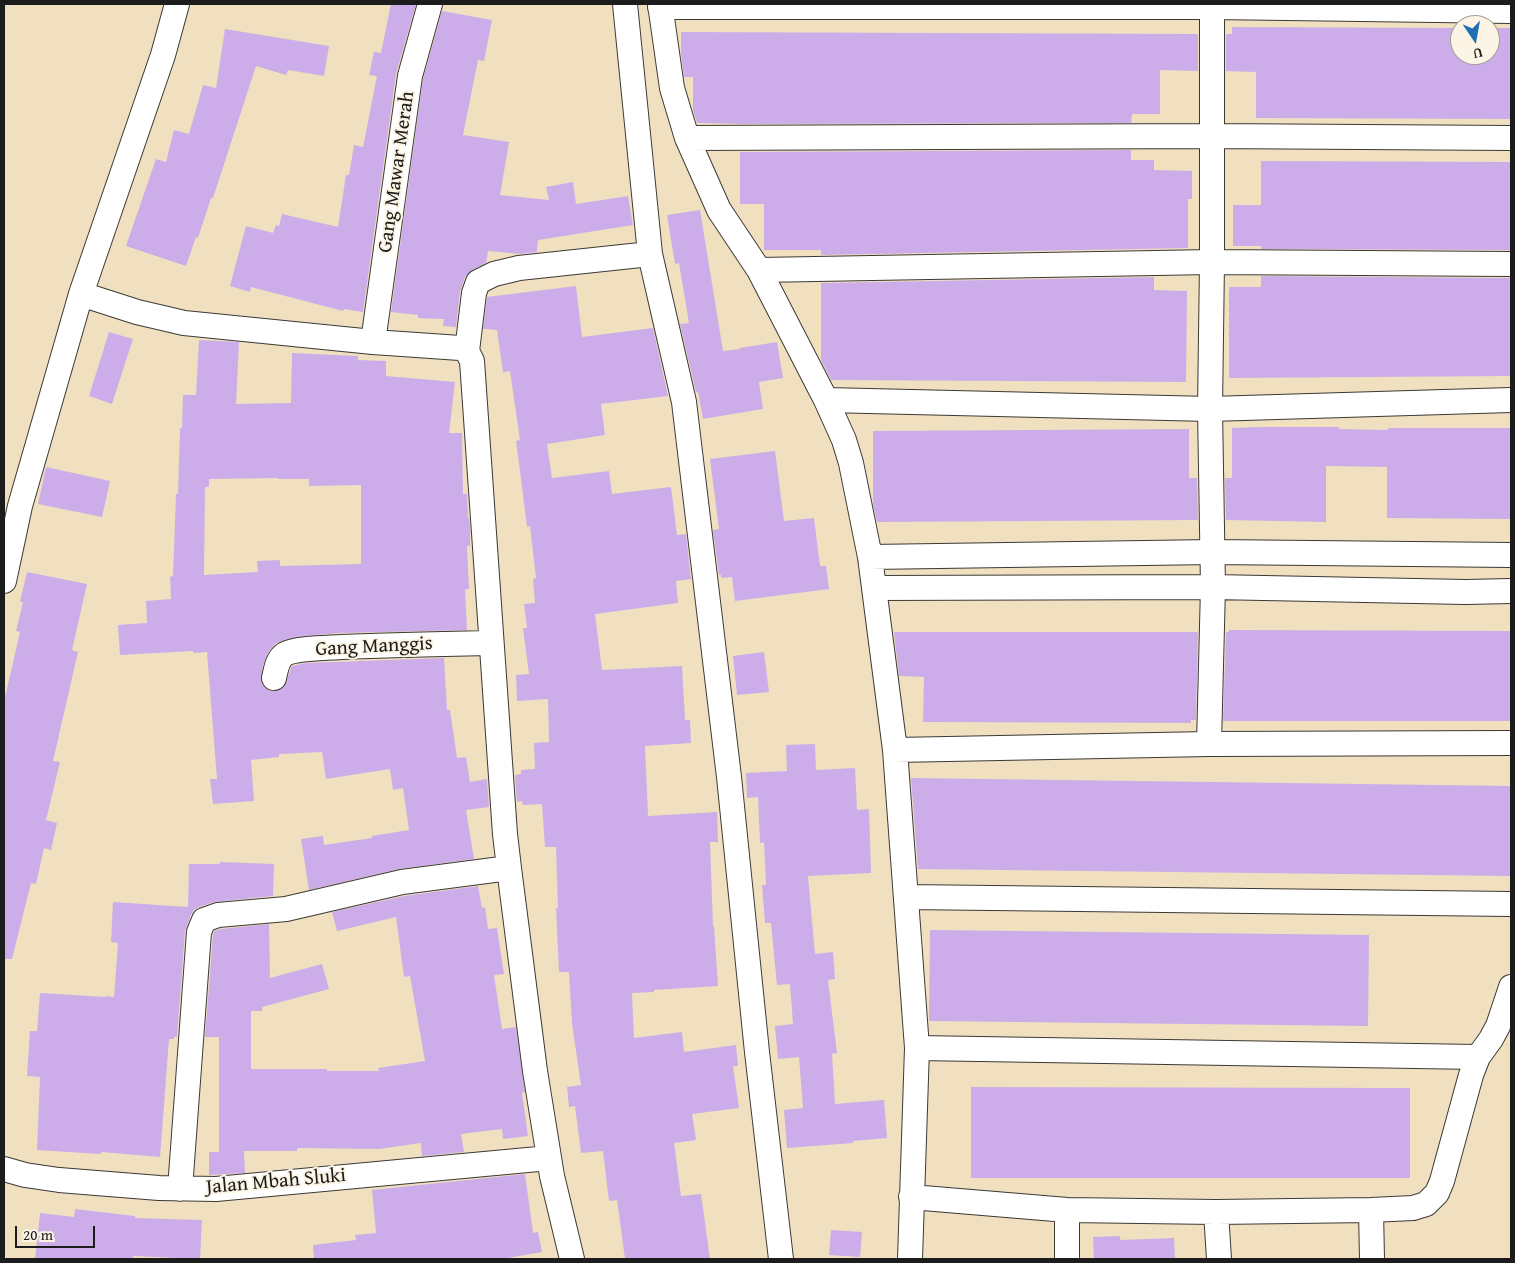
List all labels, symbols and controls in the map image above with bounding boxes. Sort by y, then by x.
north arrow [1450,15,1500,65]
text: U [1471,43,1485,64]
street label: Gang Mawar Merah [374,90,420,254]
street label: Gang Manggis [315,632,433,662]
street label: Jalan Mbah Sluki [205,1164,347,1200]
scale bar [18,1216,98,1248]
text: 20 m [23,1224,53,1245]

